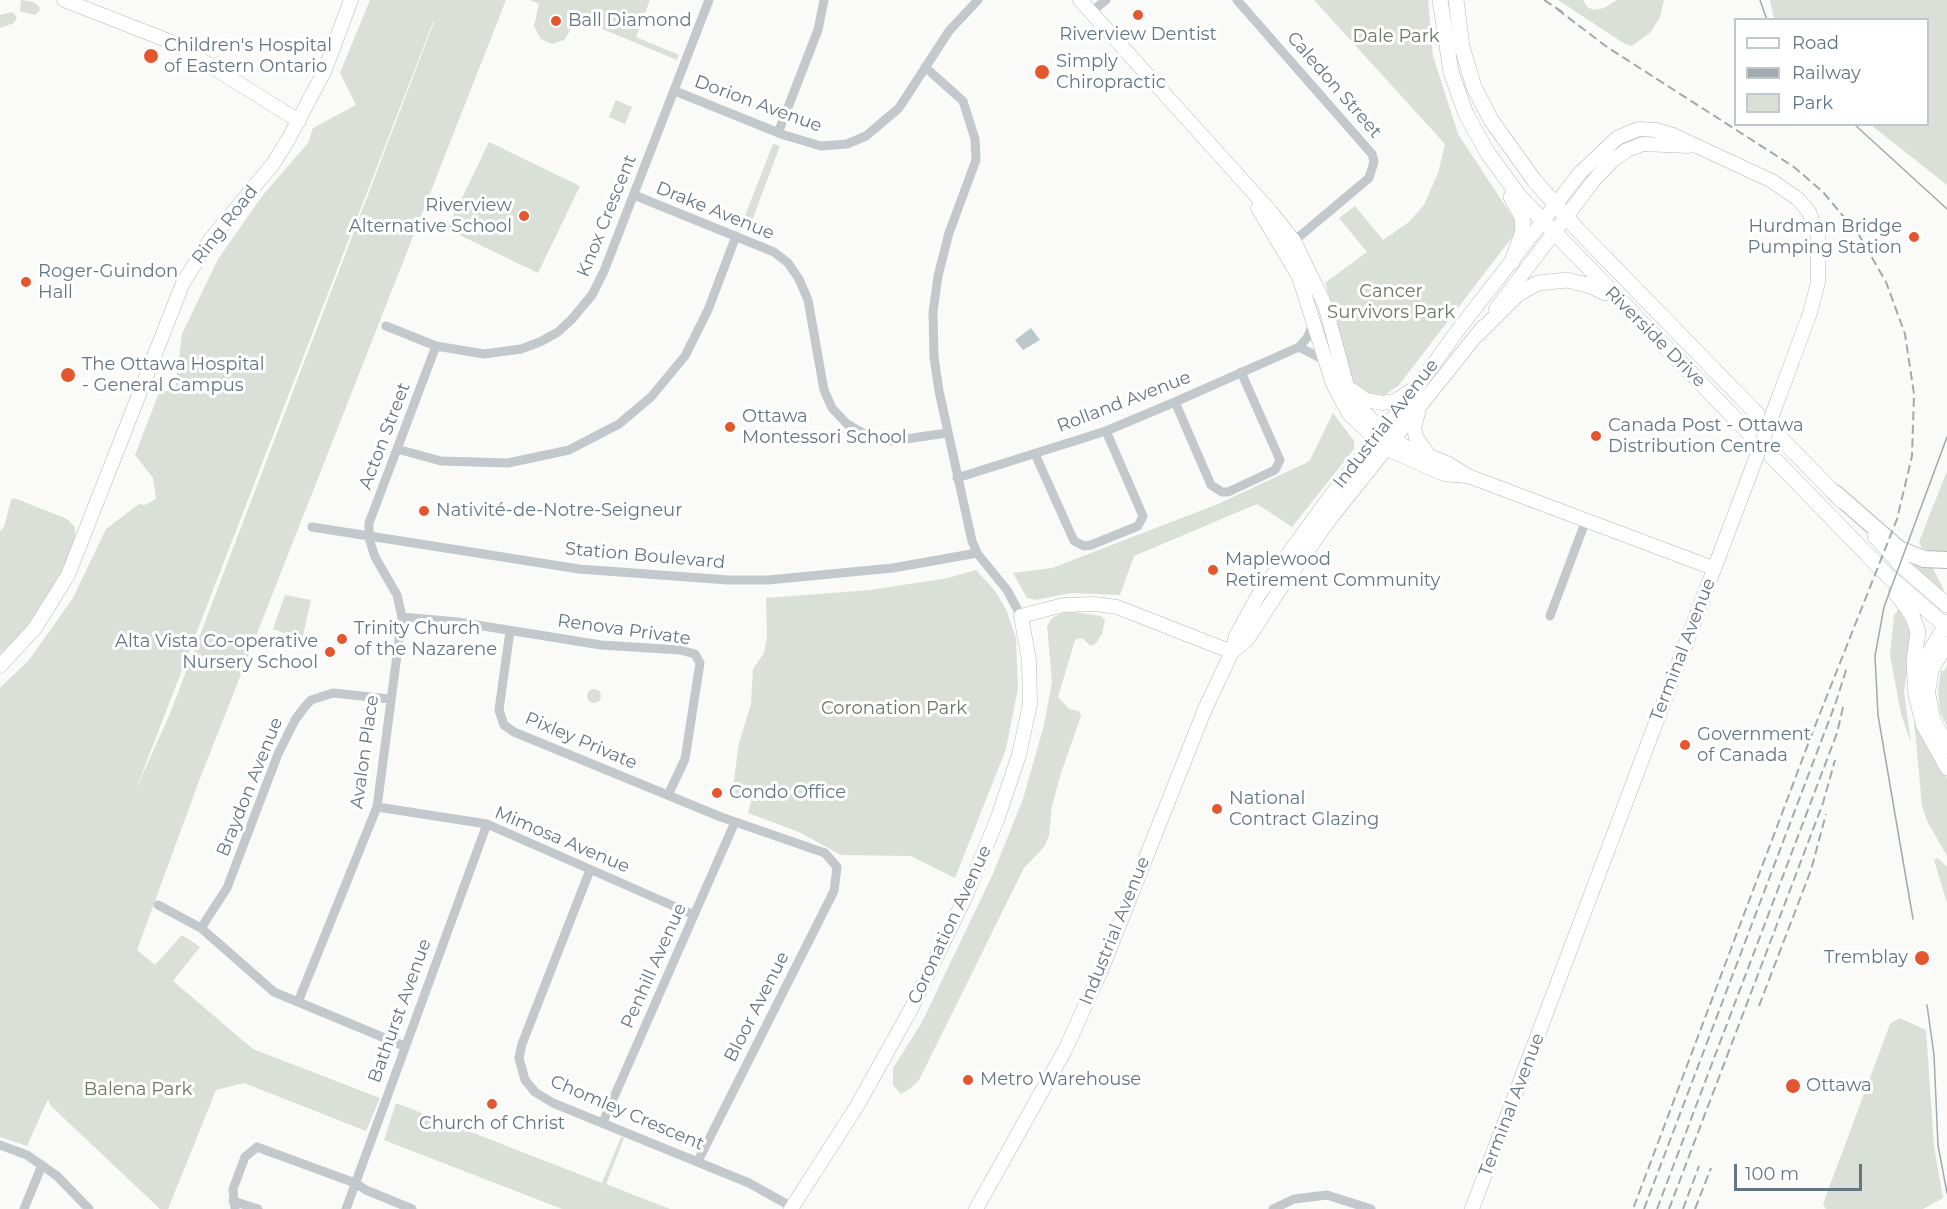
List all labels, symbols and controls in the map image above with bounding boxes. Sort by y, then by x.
marker: Riverview Dentist [1131,8,1145,22]
place label: Ball Diamond [568,10,692,32]
marker: Ball Diamond [549,14,563,28]
legend [1734,18,1929,126]
place label: Riverview Dentist [1059,24,1217,46]
park label: Dale Park [1352,26,1440,48]
street label: Caledon Street [1282,27,1386,143]
text: Road [1792,32,1839,54]
place label: Children's Hospital of Eastern Ontario [164,35,332,78]
marker: Children's Hospital of Eastern Ontario [142,47,160,65]
place label: Simply Chiropractic [1056,51,1166,94]
text: Railway [1792,62,1861,84]
marker: Simply Chiropractic [1033,63,1051,81]
street label: Dorion Avenue [691,71,825,137]
text: Park [1792,92,1833,114]
street label: Knox Crescent [573,152,641,280]
street label: Drake Avenue [653,177,777,245]
street label: Ring Road [188,181,262,269]
place label: Riverview Alternative School [349,195,512,238]
marker: Riverview Alternative School [517,209,531,223]
place label: Hurdman Bridge Pumping Station [1747,216,1902,258]
marker: Hurdman Bridge Pumping Station [1907,230,1921,244]
place label: Roger-Guindon Hall [38,261,178,304]
marker: Roger-Guindon Hall [19,275,33,289]
park label: Cancer Survivors Park [1327,281,1455,324]
street label: Riverside Drive [1600,282,1710,392]
place label: The Ottawa Hospital - General Campus [82,354,265,397]
street label: Industrial Avenue [1329,355,1443,493]
marker: The Ottawa Hospital - General Campus [59,366,77,384]
street label: Rolland Avenue [1054,367,1194,437]
street label: Acton Street [355,380,415,492]
place label: Ottawa Montessori School [742,406,907,448]
place label: Canada Post - Ottawa Distribution Centre [1608,415,1804,458]
marker: Ottawa Montessori School [723,420,737,434]
marker: Canada Post - Ottawa Distribution Centre [1589,429,1603,443]
place label: Nativité-de-Notre-Seigneur [436,500,682,522]
marker: Nativité-de-Notre-Seigneur [417,504,431,518]
street label: Station Boulevard [564,538,726,574]
place label: Maplewood Retirement Community [1225,549,1440,592]
marker: Maplewood Retirement Community [1206,563,1220,577]
street label: Terminal Avenue [1646,575,1720,725]
street label: Renova Private [556,610,692,650]
place label: Trinity Church of the Nazarene [354,618,497,660]
place label: Alta Vista Co-operative Nursery School [115,631,318,674]
marker: Trinity Church of the Nazarene [335,632,349,646]
marker: Alta Vista Co-operative Nursery School [323,645,337,659]
street label: Avalon Place [346,694,384,810]
park label: Coronation Park [821,698,967,720]
street label: Pixley Private [522,708,640,774]
street label: Braydon Avenue [212,714,288,860]
place label: Government of Canada [1697,724,1811,766]
marker: Government of Canada [1678,738,1692,752]
place label: Condo Office [729,782,846,804]
marker: Condo Office [710,786,724,800]
place label: National Contract Glazing [1229,788,1379,830]
street label: Mimosa Avenue [491,802,633,878]
marker: National Contract Glazing [1210,802,1224,816]
street label: Coronation Avenue [904,842,996,1008]
street label: Industrial Avenue [1075,854,1155,1008]
street label: Penhill Avenue [617,900,691,1032]
street label: Bathurst Avenue [364,936,436,1086]
place label: Tremblay [1824,947,1908,969]
street label: Bloor Avenue [720,948,794,1066]
marker: Tremblay [1913,949,1931,967]
street label: Terminal Avenue [1475,1030,1549,1180]
place label: Metro Warehouse [980,1069,1141,1091]
street label: Chomley Crescent [547,1071,707,1155]
marker: Metro Warehouse [961,1073,975,1087]
place label: Ottawa [1806,1075,1872,1097]
marker: Ottawa [1784,1077,1802,1095]
park label: Balena Park [84,1079,192,1101]
marker: Church of Christ [485,1097,499,1111]
place label: Church of Christ [419,1113,565,1135]
scale bar [1737,1152,1864,1190]
text: 100 m [1745,1163,1799,1185]

